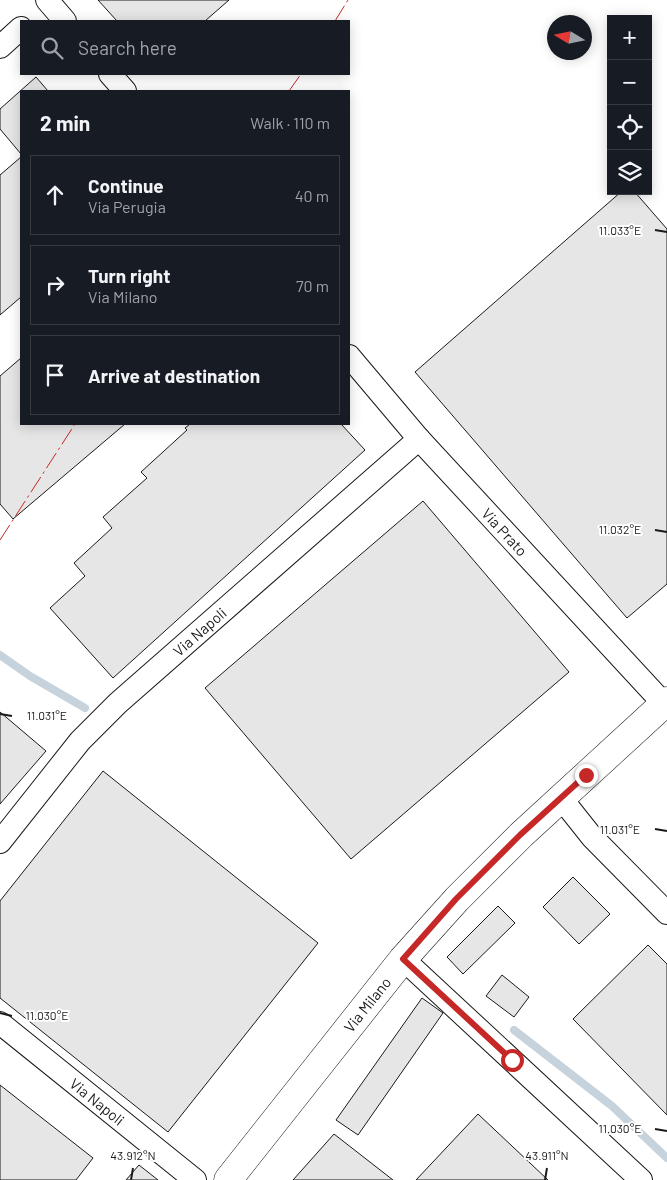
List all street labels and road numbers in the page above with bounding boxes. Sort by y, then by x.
street label: Via Prato [478,504,531,560]
street label: Via Napoli [169,603,230,660]
street label: Via Milano [340,973,394,1036]
street label: Via Napoli [66,1074,128,1129]

